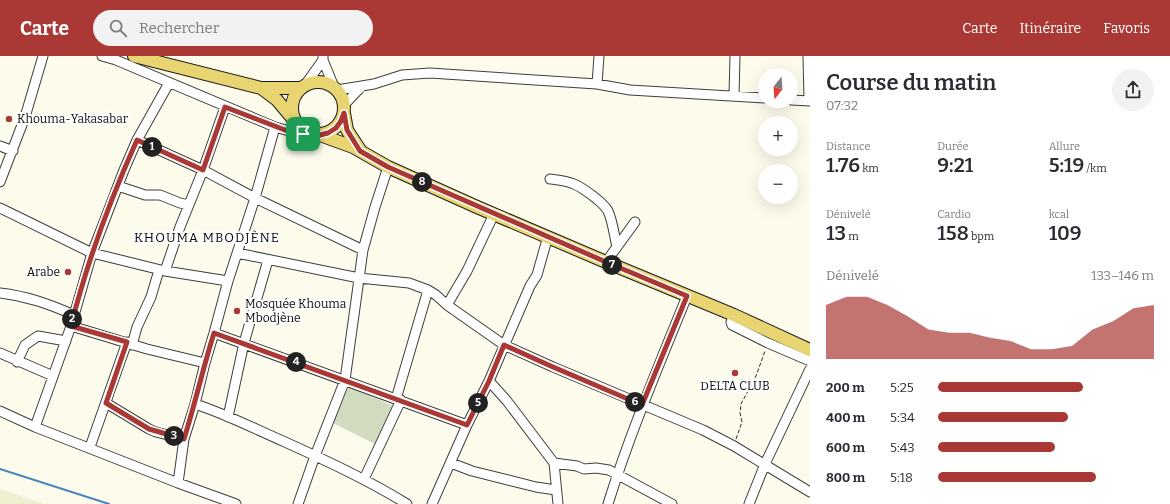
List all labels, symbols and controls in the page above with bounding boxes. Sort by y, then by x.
search box [93,10,373,46]
text: Carte [20,17,69,40]
icon: search [107,17,129,39]
text: Rechercher [139,19,219,37]
text: Carte [962,20,997,37]
text: Itinéraire [1019,20,1081,37]
text: Favoris [1103,20,1150,37]
north arrow [758,68,798,108]
map controls [758,68,798,204]
text: Course du matin [826,69,996,96]
button: share [1112,69,1154,111]
text: 07:32 [826,98,858,113]
place label: Khouma-Yakasabar [17,112,129,126]
marker: Khouma-Yakasabar [4,114,14,124]
button: + [758,116,798,156]
pin [286,117,320,151]
icon: arrive [292,123,314,145]
pin: 1 [142,137,162,157]
text: 1 [150,140,154,153]
text: Distance [826,140,871,153]
text: Durée [937,140,969,153]
text: Allure [1049,140,1080,153]
text: 1.76 [826,153,860,177]
text: 9:21 [937,153,973,177]
text: 5:19 [1049,153,1084,177]
text: km [860,162,879,175]
text: /km [1084,162,1107,175]
button: − [758,164,798,204]
pin: 8 [412,172,432,192]
text: 8 [419,175,425,188]
text: Dénivelé [826,208,871,221]
text: Cardio [937,208,971,221]
text: kcal [1049,208,1069,221]
text: 13 [826,221,846,245]
text: 158 [937,221,969,245]
text: 109 [1049,221,1082,245]
district label: KHOUMA MBODJÈNE [134,230,280,245]
text: m [846,230,859,243]
text: bpm [969,230,994,243]
pin: 7 [602,255,622,275]
text: 7 [609,258,615,271]
place label: Arabe [27,265,60,279]
marker: Arabe [63,267,73,277]
text: Dénivelé [826,268,879,283]
text: 133–146 m [1091,268,1154,283]
place label: Mosquée Khouma Mbodjène [245,297,347,325]
marker: Mosquée Khouma Mbodjène [232,306,242,316]
pin: 2 [62,309,82,329]
text: 2 [69,312,75,325]
pin: 4 [286,352,306,372]
text: 4 [293,355,299,368]
marker: DELTA CLUB [730,368,740,378]
place label: DELTA CLUB [700,379,770,393]
text: 200 m [826,380,865,395]
text: 5:25 [890,380,914,395]
pin: 6 [625,392,645,412]
pin: 5 [468,393,488,413]
text: 6 [632,395,638,408]
text: 5 [475,396,481,409]
text: 400 m [826,410,865,425]
text: 5:34 [890,410,915,425]
pin: 3 [164,426,184,446]
text: 3 [171,429,177,442]
text: 600 m [826,440,865,455]
text: 5:43 [890,440,915,455]
text: 800 m [826,470,865,485]
text: 5:18 [890,470,913,485]

